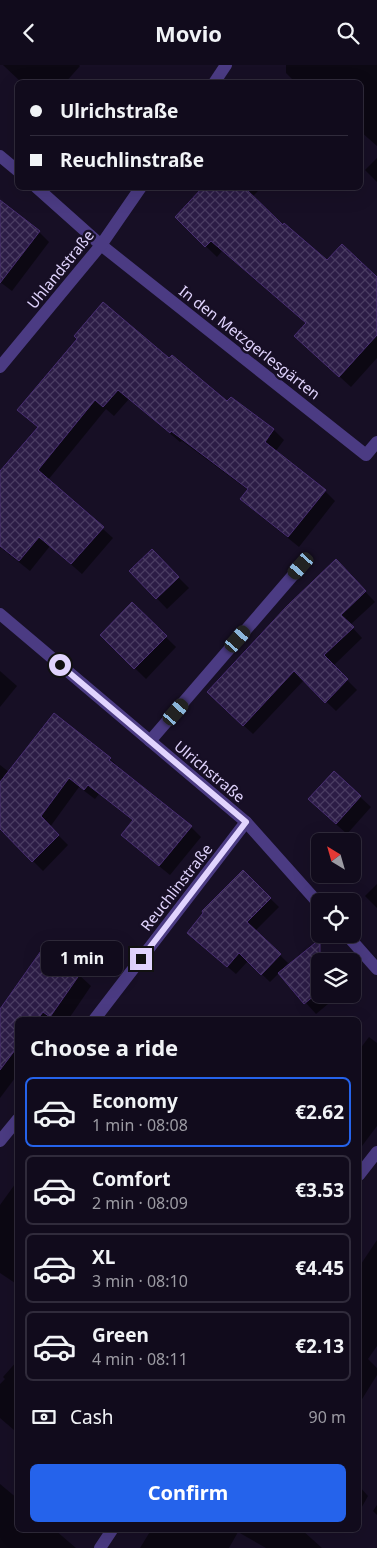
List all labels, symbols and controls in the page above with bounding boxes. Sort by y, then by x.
text: Movio [155,18,222,48]
icon: back [15,19,43,47]
icon: search [334,19,362,47]
text: Ulrichstraße [60,98,178,124]
text: Reuchlinstraße [60,147,204,173]
street label: Uhlandstraße [22,225,98,313]
street label: In den Metzgerlesgärten [175,281,325,403]
car [285,550,316,582]
car [222,623,253,655]
route start [49,654,71,676]
car [160,696,191,728]
street label: Ulrichstraße [171,736,249,806]
north arrow [311,833,361,883]
map controls [311,833,361,1003]
street label: Reuchlinstraße [136,839,216,935]
button: locate [311,893,361,943]
callout: 1 min [41,941,124,977]
text: 1 min [60,947,104,969]
route end [130,948,152,970]
button: layers [311,953,361,1003]
text: Choose a ride [30,1032,178,1062]
text: Economy [92,1088,178,1114]
icon: car [32,1090,77,1135]
text: €2.62 [295,1099,344,1125]
text: 1 min · 08:08 [92,1114,188,1136]
text: Comfort [92,1166,171,1192]
icon: car [32,1168,77,1213]
text: €3.53 [295,1177,344,1203]
text: 2 min · 08:09 [92,1192,188,1214]
text: XL [92,1244,115,1270]
icon: car [32,1246,77,1291]
text: €4.45 [295,1255,344,1281]
text: 3 min · 08:10 [92,1270,188,1292]
text: Green [92,1322,149,1348]
icon: car [32,1324,77,1369]
text: €2.13 [295,1333,344,1359]
text: 4 min · 08:11 [92,1348,188,1370]
icon: cash [30,1403,58,1431]
text: Cash [70,1404,114,1430]
text: 90 m [309,1406,346,1428]
button: Confirm [30,1464,346,1522]

